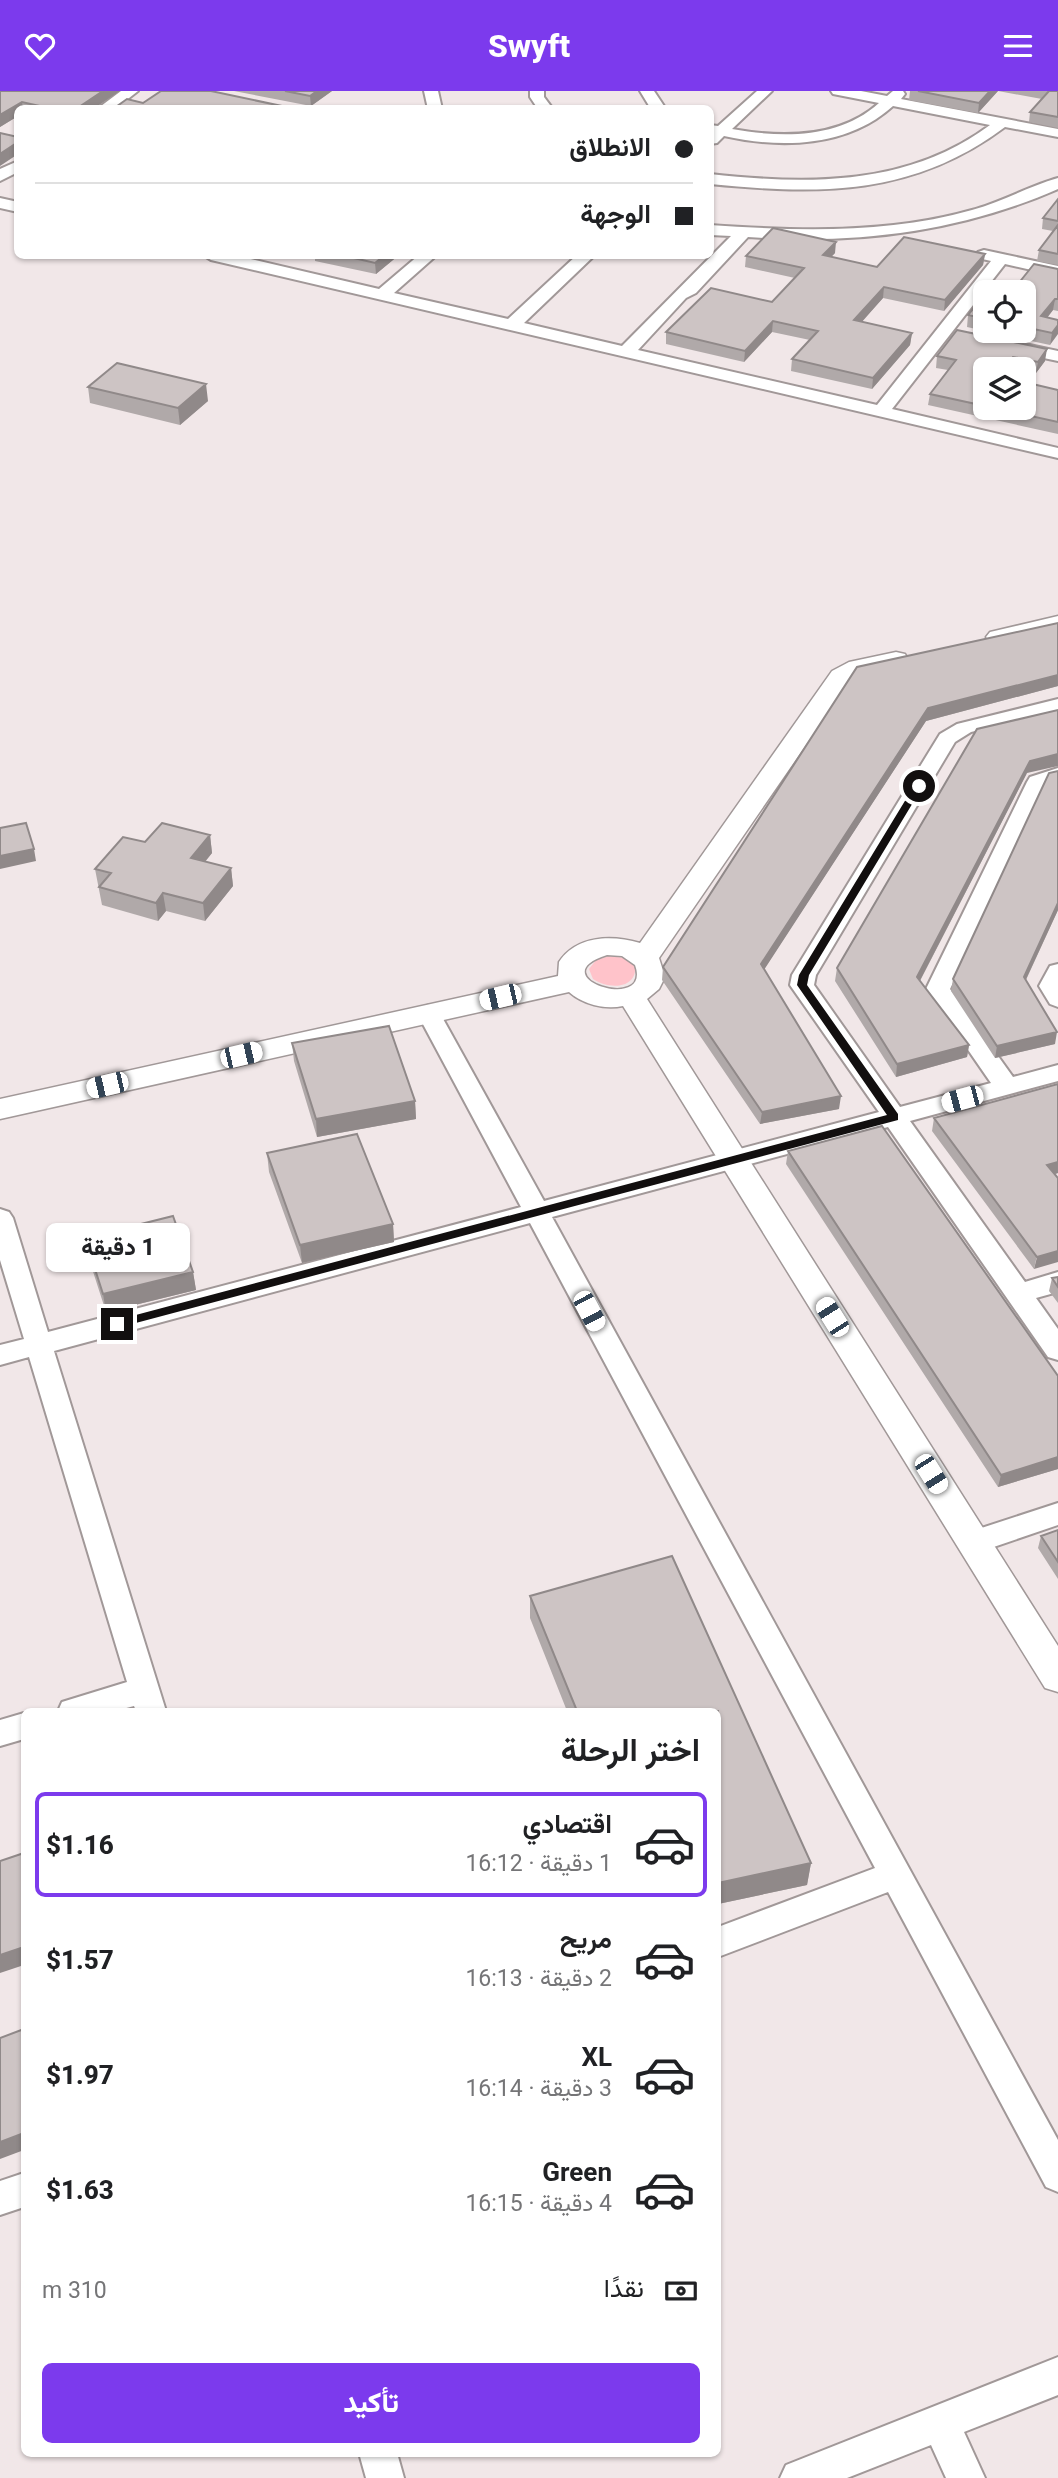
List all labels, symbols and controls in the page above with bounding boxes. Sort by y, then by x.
icon: heart [21,27,59,65]
text: Swyft [488,27,570,65]
icon: menu [999,27,1037,65]
text: الانطلاق [569,132,651,162]
text: الوجهة [580,199,651,229]
map controls [973,280,1036,420]
button: locate [973,280,1036,343]
button: layers [973,357,1036,420]
route start [903,770,935,802]
car [478,982,523,1012]
car [219,1040,264,1070]
car [85,1070,130,1100]
car [939,1083,986,1115]
callout: 1 دقيقة [45,1223,189,1271]
text: 1 دقيقة [81,1234,155,1261]
car [570,1288,609,1334]
car [812,1294,853,1340]
route end [101,1308,133,1340]
car [911,1451,952,1497]
text: اختر الرحلة [561,1731,700,1769]
text: اقتصادي [523,1809,612,1839]
icon: car [633,1813,696,1876]
text: $1.16 [46,1830,114,1860]
text: 1 دقيقة · 16:12 [465,1850,612,1877]
text: مريح [560,1924,612,1954]
icon: car [633,1928,696,1991]
text: $1.57 [46,1945,114,1975]
text: 2 دقيقة · 16:13 [465,1965,612,1992]
text: XL [581,2042,612,2072]
icon: car [633,2043,696,2106]
text: $1.97 [46,2060,114,2090]
text: 3 دقيقة · 16:14 [465,2075,612,2102]
text: Green [542,2157,612,2187]
icon: car [633,2158,696,2221]
text: $1.63 [46,2175,114,2205]
text: 4 دقيقة · 16:15 [465,2190,612,2217]
icon: cash [662,2272,700,2310]
text: نقدًا [604,2273,644,2303]
text: 310 m [42,2277,107,2304]
button: تأكيد [42,2363,700,2443]

